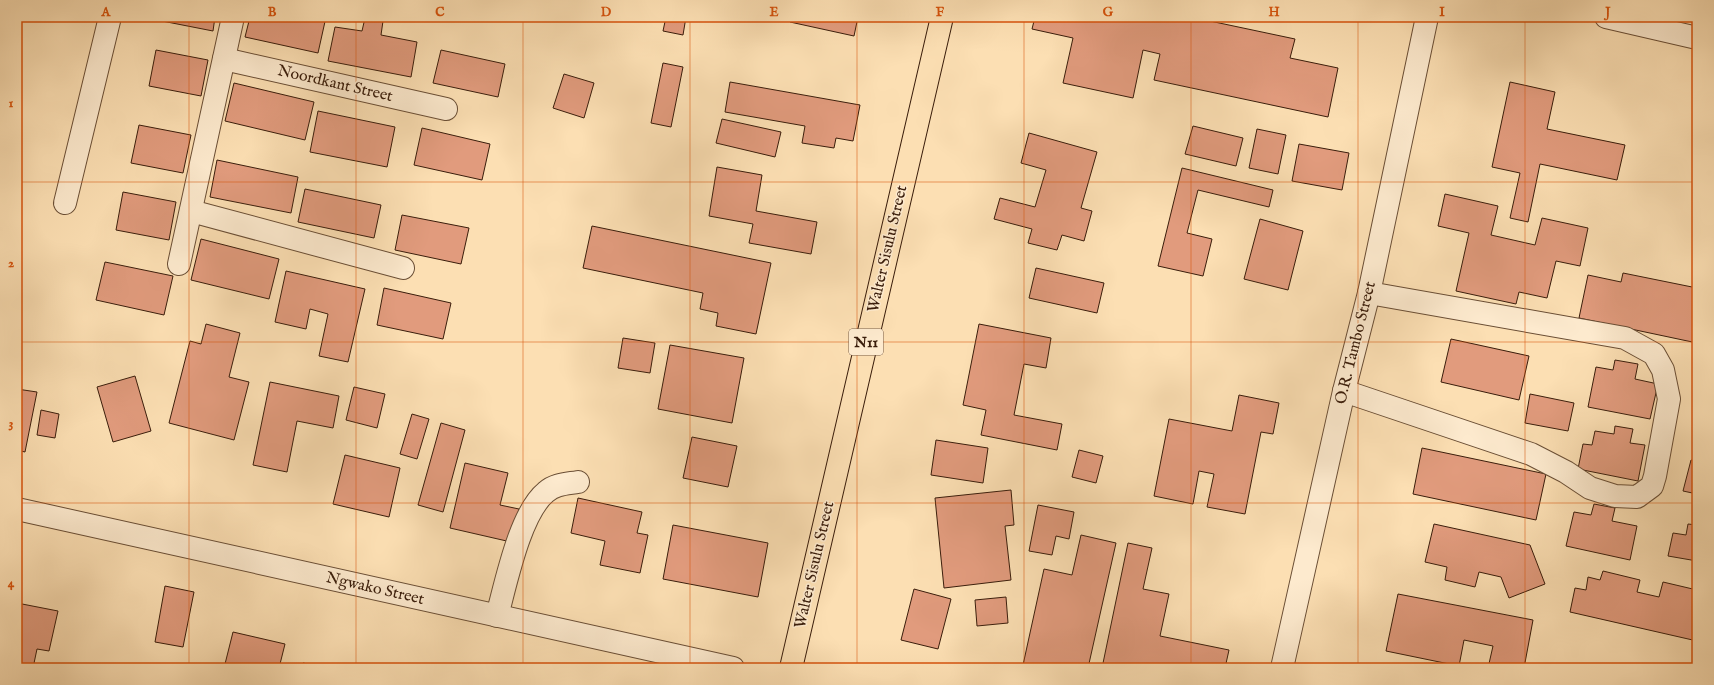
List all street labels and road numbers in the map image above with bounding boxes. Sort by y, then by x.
street label: Noordkant Street [275,61,395,107]
street label: Walter Sisulu Street [864,183,912,315]
street label: O.R. Tambo Street [1331,279,1381,406]
road number: N11 [849,329,883,355]
street label: Walter Sisulu Street [791,499,839,631]
street label: Ngwako Street [324,568,426,610]

